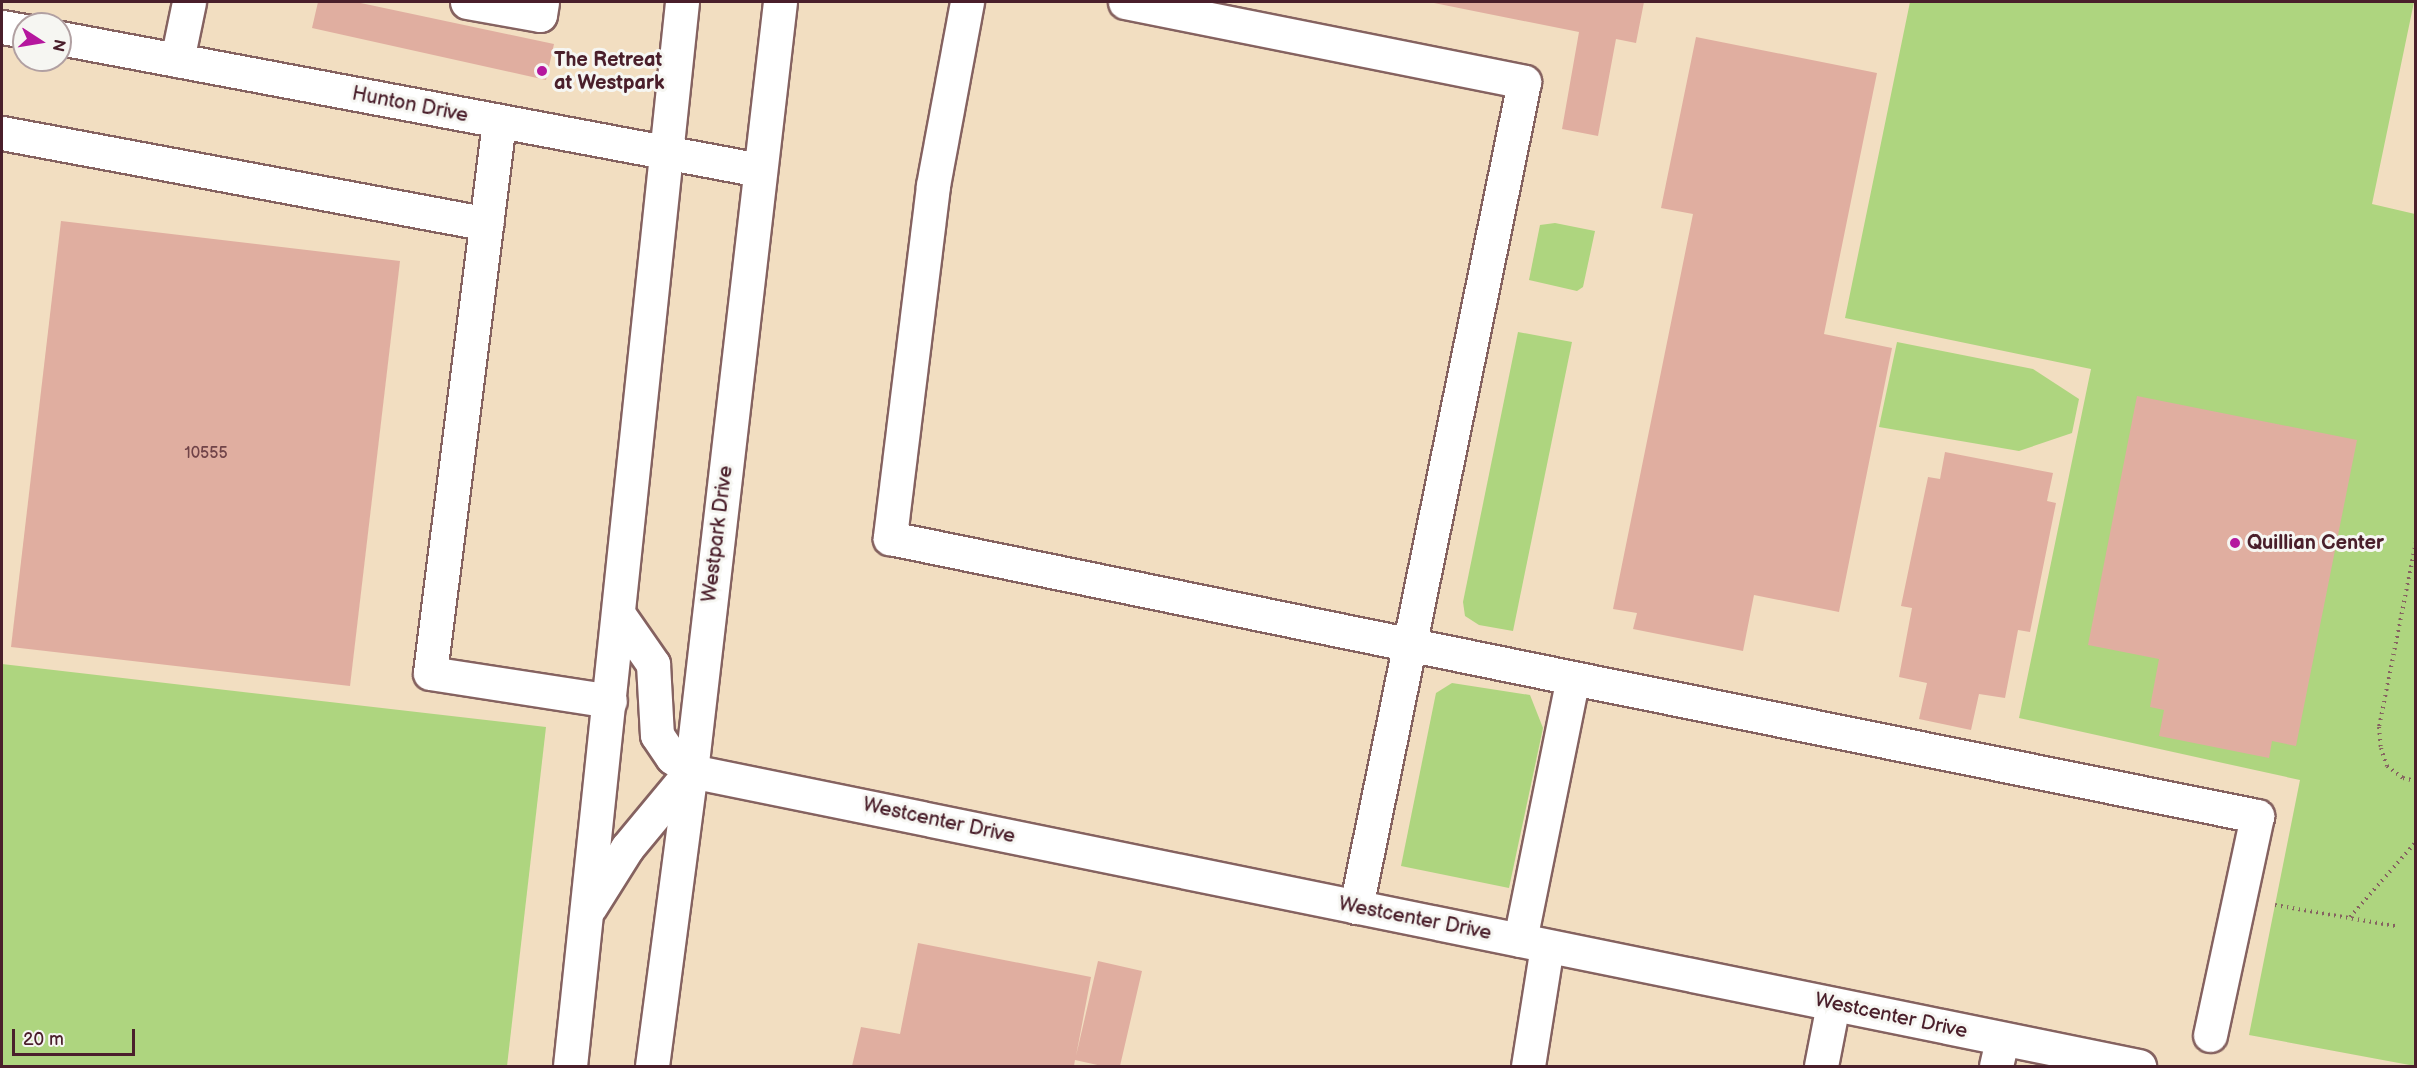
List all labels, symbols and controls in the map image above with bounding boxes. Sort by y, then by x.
north arrow [12,12,72,72]
text: N [48,38,69,53]
place label: The Retreat at Westpark [554,48,664,95]
marker: The Retreat at Westpark [535,64,549,78]
street label: Hunton Drive [350,82,470,128]
house number: 10555 [184,444,228,464]
street label: Westpark Drive [698,464,738,604]
place label: Quillian Center [2247,531,2384,555]
marker: Quillian Center [2228,536,2242,550]
street label: Westcenter Drive [861,793,1017,849]
street label: Westcenter Drive [1337,892,1493,946]
street label: Westcenter Drive [1813,988,1969,1044]
scale bar [15,1017,138,1055]
text: 20 m [23,1029,64,1050]

